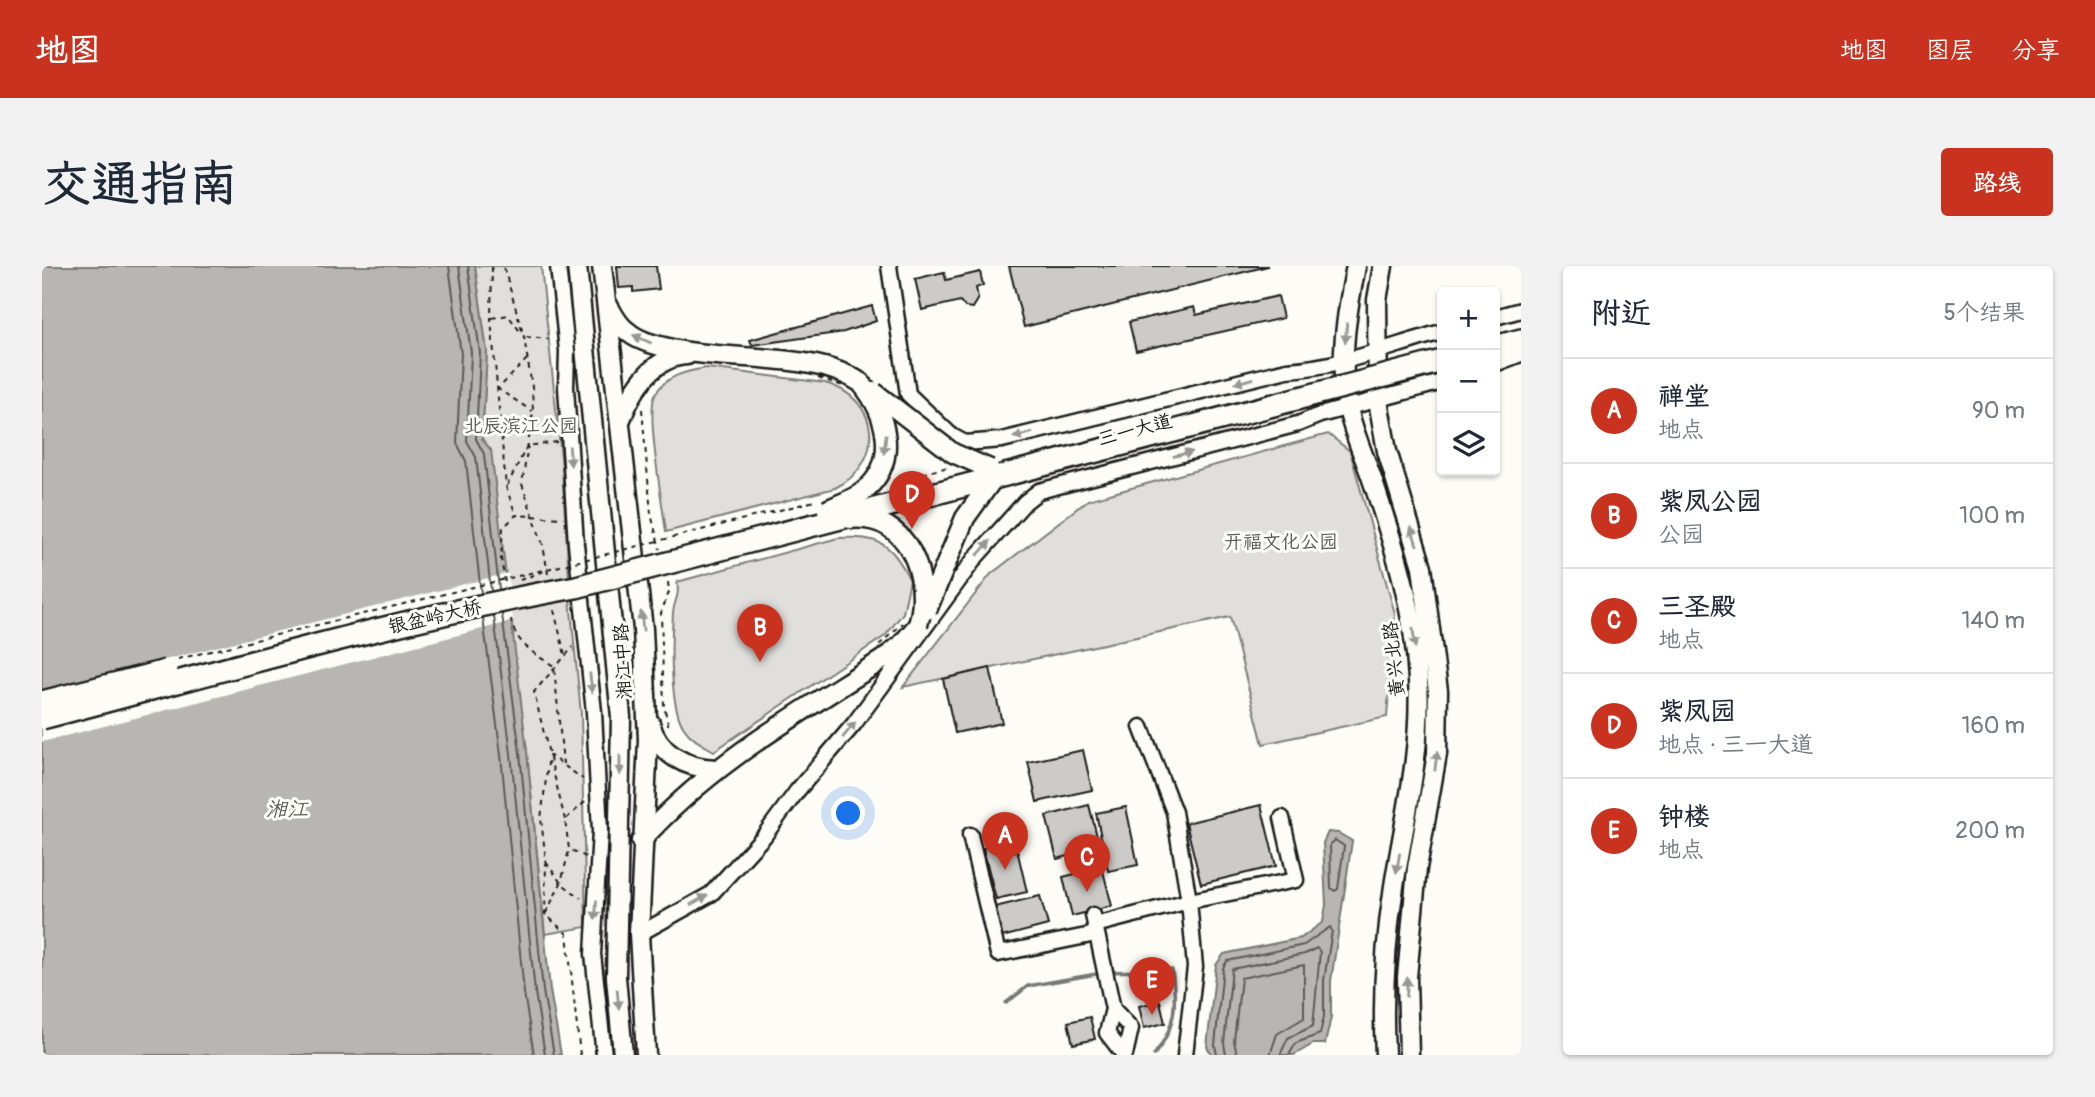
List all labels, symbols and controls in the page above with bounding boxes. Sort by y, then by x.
text: 地图 [35,30,101,71]
text: 地图 [1840,36,1888,65]
text: 图层 [1926,36,1974,65]
text: 分享 [2012,36,2060,65]
button: 路线 [1941,148,2053,216]
text: 交通指南 [42,154,238,215]
map controls [1437,287,1500,476]
button: + [1437,287,1500,350]
text: 附近 [1591,295,1651,332]
text: 5个结果 [1944,298,2025,327]
one-way arrow [1341,323,1352,345]
one-way arrow [632,333,652,345]
button: − [1437,350,1500,413]
one-way arrow [1232,376,1254,387]
text: 禅堂 [1658,381,1710,413]
text: A [1607,396,1621,425]
text: 90 m [1972,396,2025,425]
street label: 三一大道 [1095,409,1175,451]
button: layers [1437,413,1500,476]
park label: 北辰滨江公园 [464,414,578,438]
text: 地点 [1658,415,1704,444]
one-way arrow [1011,430,1033,441]
one-way arrow [879,433,890,455]
one-way arrow [565,445,576,467]
one-way arrow [1172,448,1194,459]
pin: D [889,471,935,529]
text: 紫凤公园 [1658,486,1762,518]
text: B [1607,501,1621,530]
text: 100 m [1959,501,2025,530]
text: 公园 [1658,520,1704,549]
one-way arrow [1408,526,1419,547]
park label: 开福文化公园 [1224,530,1338,554]
one-way arrow [976,539,992,557]
text: 三圣殿 [1658,591,1736,623]
street label: 银盆岭大桥 [386,595,484,639]
pin: B [737,604,783,662]
text: C [1607,606,1621,635]
text: 140 m [1962,606,2025,635]
one-way arrow [637,610,648,632]
street label: 黄兴北路 [1378,620,1410,698]
street label: 湘江中路 [609,622,637,700]
text: 地点 [1658,625,1704,654]
one-way arrow [1409,627,1420,649]
one-way arrow [585,672,596,694]
text: 紫凤园 [1658,696,1736,728]
text: D [1607,711,1621,740]
text: 160 m [1961,711,2025,740]
one-way arrow [841,722,856,740]
text: 地点 · 三一大道 [1658,730,1813,759]
one-way arrow [1430,750,1441,772]
one-way arrow [614,755,626,777]
water label: 湘江 [266,796,309,823]
your location [831,796,865,830]
text: 钟楼 [1658,801,1710,833]
pin: A [982,812,1028,870]
text: E [1608,816,1620,845]
text: 200 m [1955,816,2025,845]
pin: C [1064,834,1110,892]
text: 地点 [1658,835,1704,864]
one-way arrow [1392,852,1403,874]
one-way arrow [689,895,709,906]
one-way arrow [590,899,601,921]
pin: E [1129,957,1175,1015]
one-way arrow [1401,976,1412,998]
one-way arrow [613,988,624,1010]

